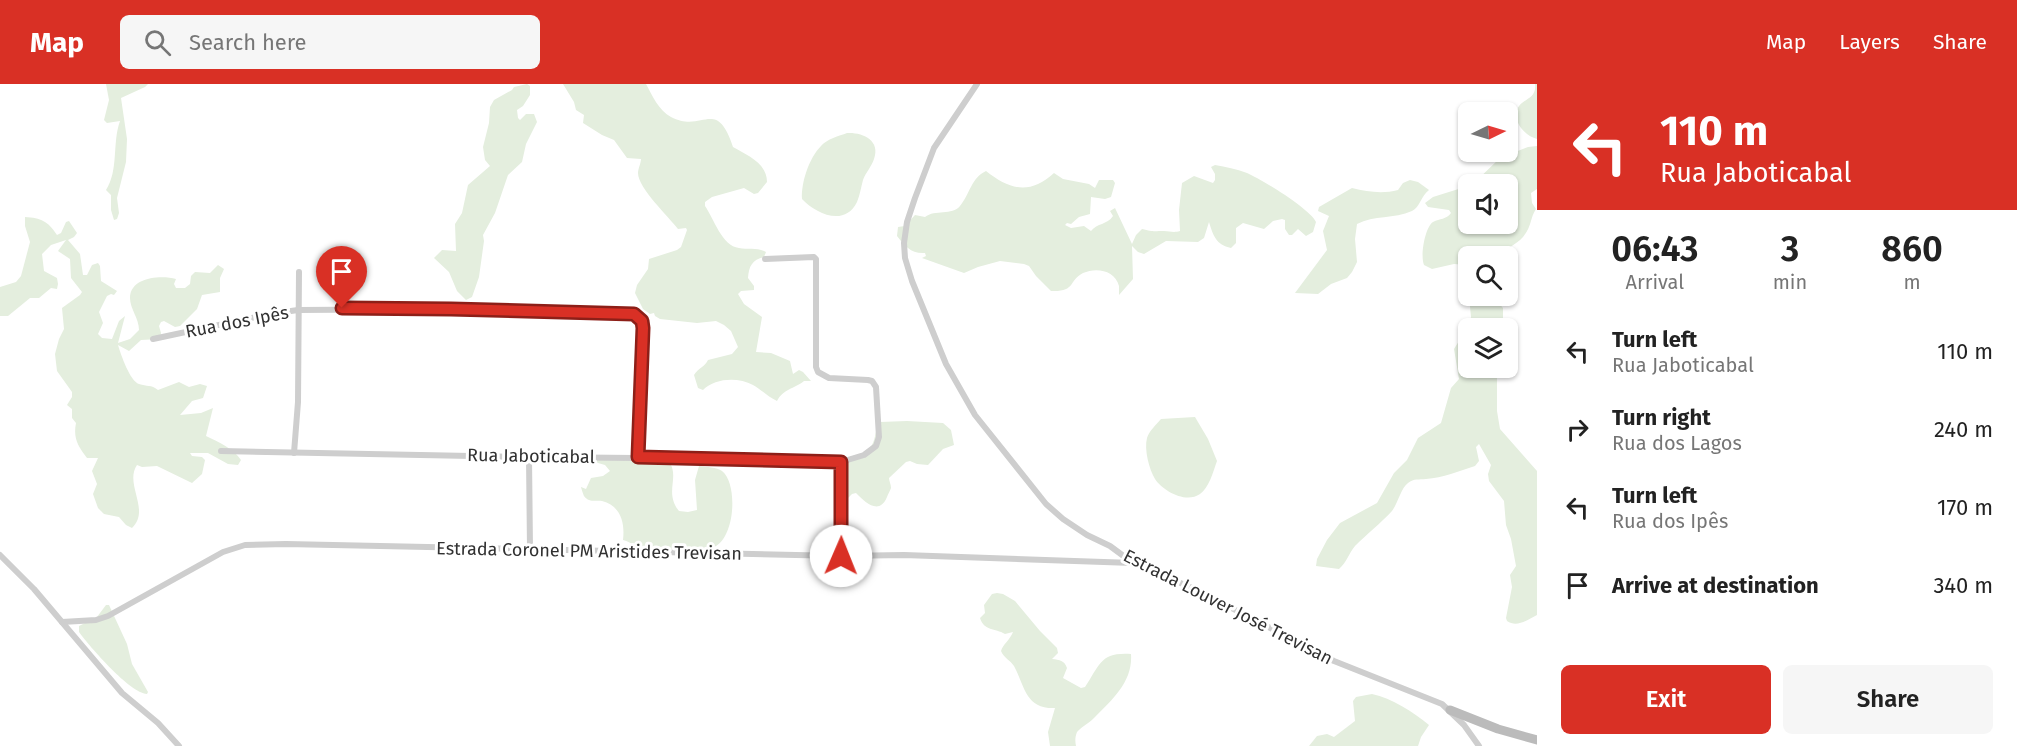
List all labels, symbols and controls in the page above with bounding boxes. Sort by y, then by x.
search box [120,15,540,69]
text: Map [30,26,84,59]
icon: search [141,26,174,59]
text: Search here [189,29,307,56]
text: Map [1766,29,1806,55]
text: Layers [1839,29,1900,55]
text: Share [1933,29,1987,55]
north arrow [1458,102,1518,162]
map controls [1458,102,1518,378]
text: 110 m [1660,106,1768,156]
icon: left [1561,108,1639,186]
text: Rua Jaboticabal [1660,157,1851,189]
button: sound [1458,174,1518,234]
text: 06:43 [1611,227,1699,271]
text: 3 [1781,227,1799,271]
text: 860 [1881,227,1943,271]
pin [316,246,367,308]
button: search [1458,246,1518,306]
icon: arrive [325,255,358,288]
text: Arrival [1626,270,1684,294]
text: min [1773,270,1807,294]
text: m [1904,270,1921,294]
street label: Rua dos Ipês [184,301,290,343]
button: layers [1458,318,1518,378]
text: Turn left [1612,326,1697,353]
icon: left [1561,335,1594,368]
text: 110 m [1937,338,1993,365]
text: Rua Jaboticabal [1612,353,1754,377]
text: Turn right [1612,404,1711,431]
icon: right [1561,413,1594,446]
text: 240 m [1934,416,1993,443]
text: Rua dos Lagos [1612,431,1742,455]
street label: Rua Jaboticabal [467,444,595,468]
text: Turn left [1612,482,1697,509]
icon: left [1561,491,1594,524]
text: 170 m [1937,494,1993,521]
text: Rua dos Ipês [1612,509,1728,533]
position arrow [809,524,873,588]
street label: Estrada Coronel PM Aristides Trevisan [436,537,742,565]
street label: Estrada Louver José Trevisan [1120,545,1336,669]
icon: arrive [1561,569,1594,602]
text: Arrive at destination [1612,572,1819,599]
text: 340 m [1933,572,1993,599]
button: Exit [1561,665,1771,734]
button: Share [1783,665,1993,734]

